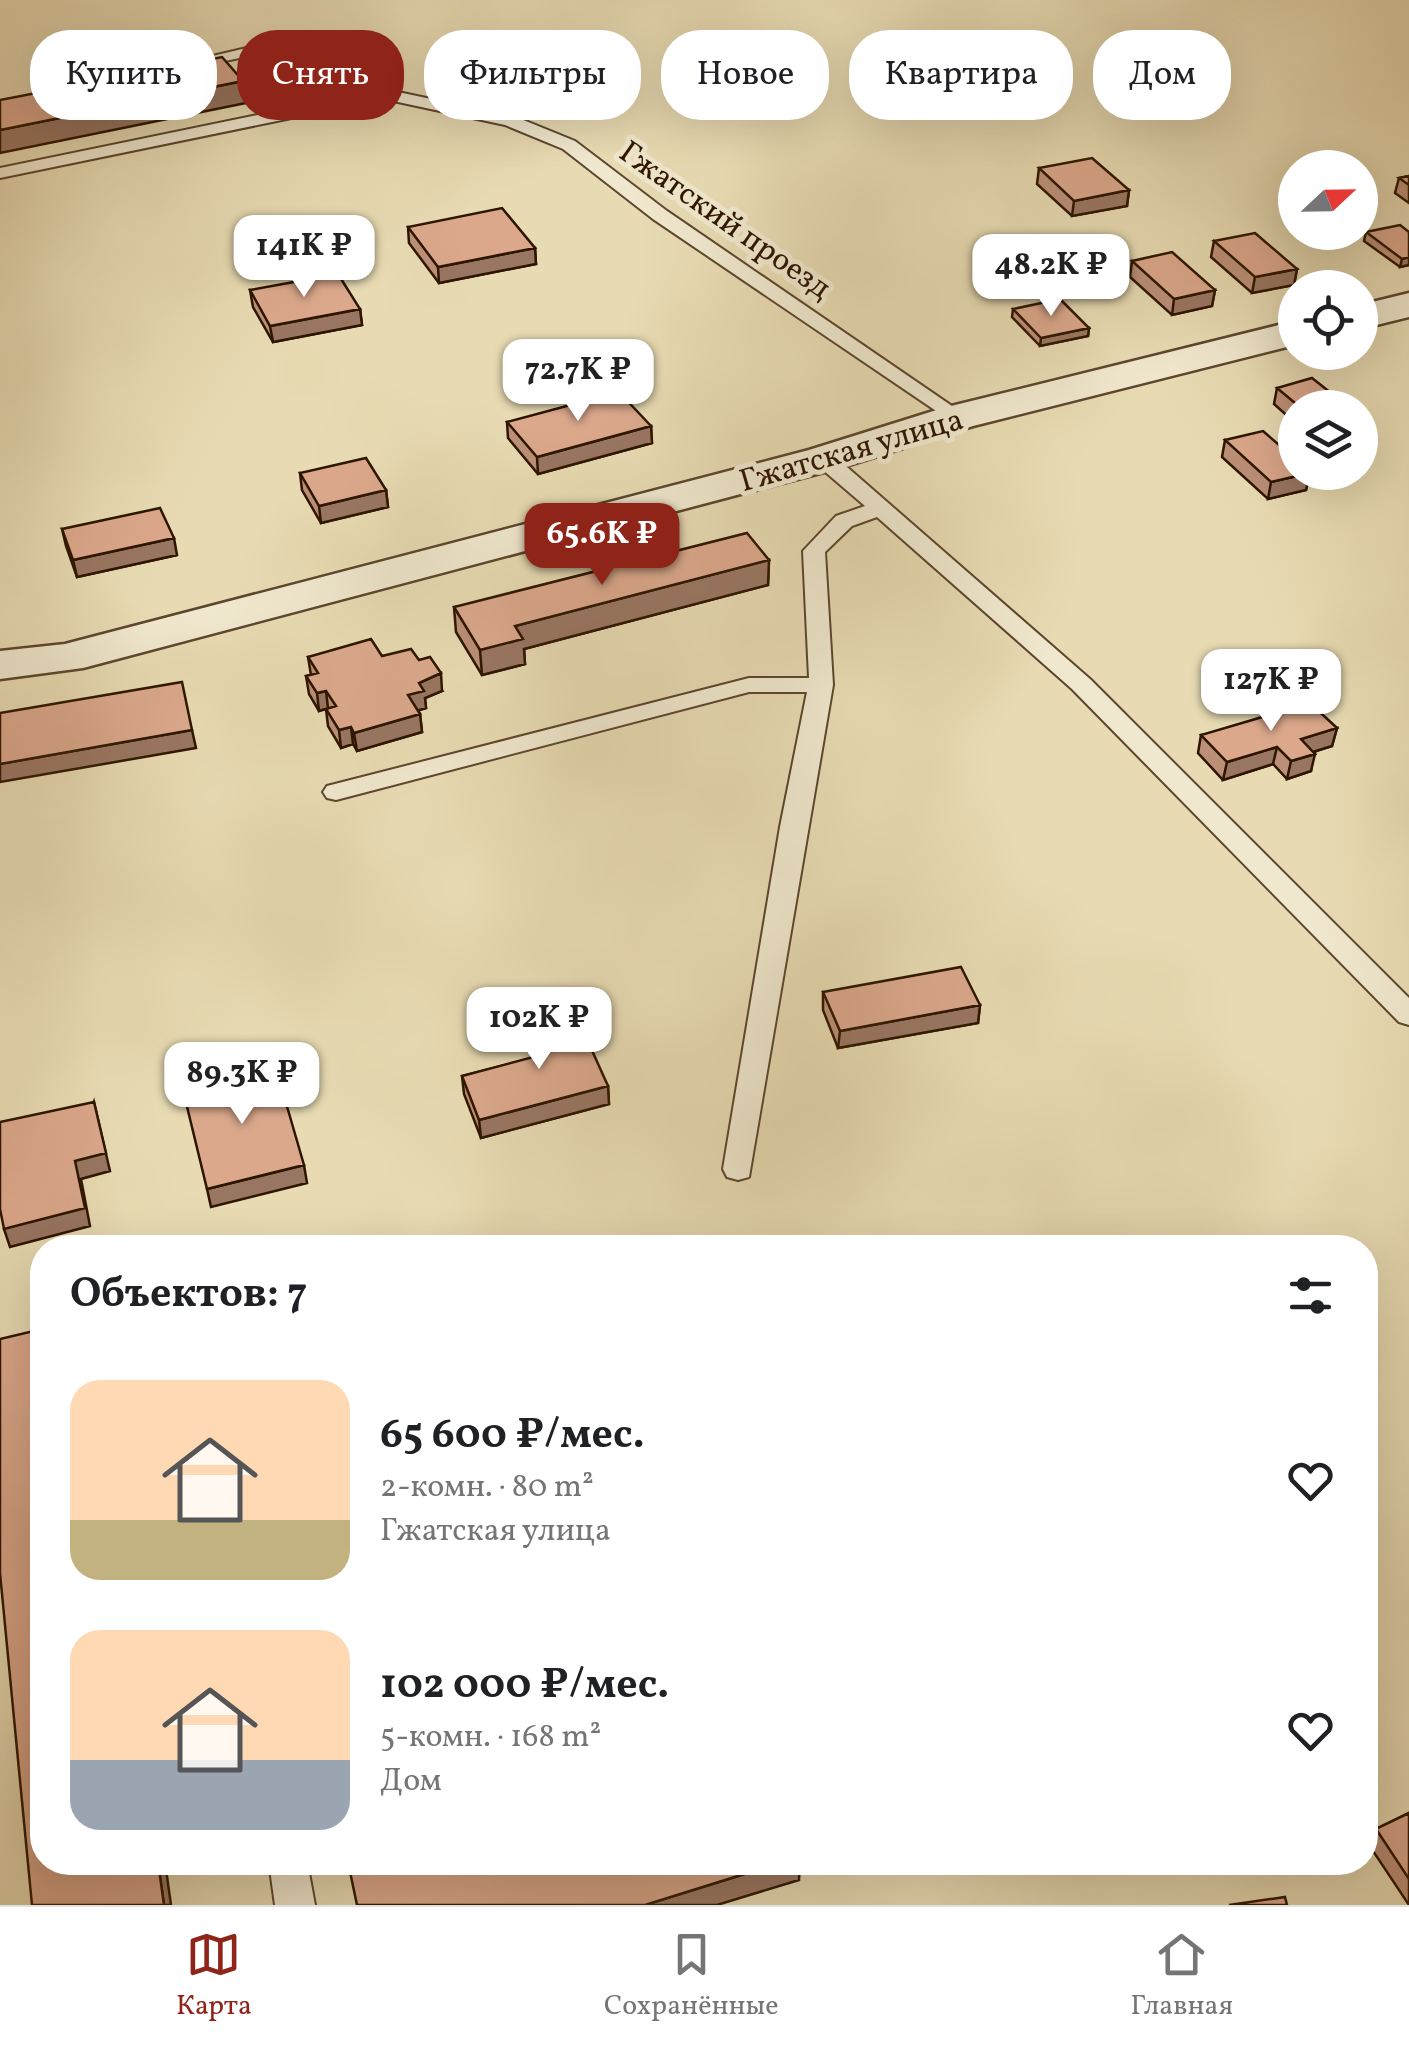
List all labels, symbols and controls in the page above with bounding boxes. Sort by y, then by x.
chip: Купить [30,30,217,120]
chip: Снять [237,30,404,120]
chip: Фильтры [424,30,641,120]
chip: Новое [661,30,829,120]
chip: Квартира [849,30,1073,120]
chip: Дом [1093,30,1231,120]
street label: Гжатский проезд [609,132,839,311]
north arrow [1278,150,1378,250]
map controls [1278,150,1378,490]
pin: 141K ₽ [223,215,385,300]
text: 141K ₽ [256,225,352,269]
pin: 48.2K ₽ [959,234,1143,319]
text: 48.2K ₽ [994,244,1108,288]
button: locate [1278,270,1378,370]
pin: 72.7K ₽ [486,339,670,424]
text: 72.7K ₽ [525,349,631,393]
button: layers [1278,390,1378,490]
street label: Гжатская улица [735,399,969,505]
pin: 65.6K ₽ [510,503,694,588]
text: 65.6K ₽ [546,513,658,557]
pin: 127K ₽ [1190,649,1352,734]
text: 127K ₽ [1223,659,1319,703]
pin: 102K ₽ [458,987,620,1072]
text: 102K ₽ [489,997,589,1041]
pin: 89.3K ₽ [150,1042,334,1127]
text: 89.3K ₽ [186,1052,298,1096]
text: Объектов: 7 [70,1266,307,1325]
icon: filters [1283,1268,1338,1323]
text: 65 600 ₽/мес. [380,1407,645,1466]
icon: home [150,1420,270,1540]
icon: heart [1283,1453,1338,1508]
text: 2-комн. · 80 m² [380,1466,594,1510]
text: Гжатская улица [380,1510,611,1554]
text: 102 000 ₽/мес. [380,1657,669,1716]
icon: home [150,1670,270,1790]
icon: heart [1283,1703,1338,1758]
text: 5-комн. · 168 m² [380,1716,601,1760]
text: Дом [380,1760,442,1804]
tab: Карта [176,1927,252,2026]
tab: Сохранённые [604,1927,779,2026]
tab: Главная [1131,1927,1233,2026]

